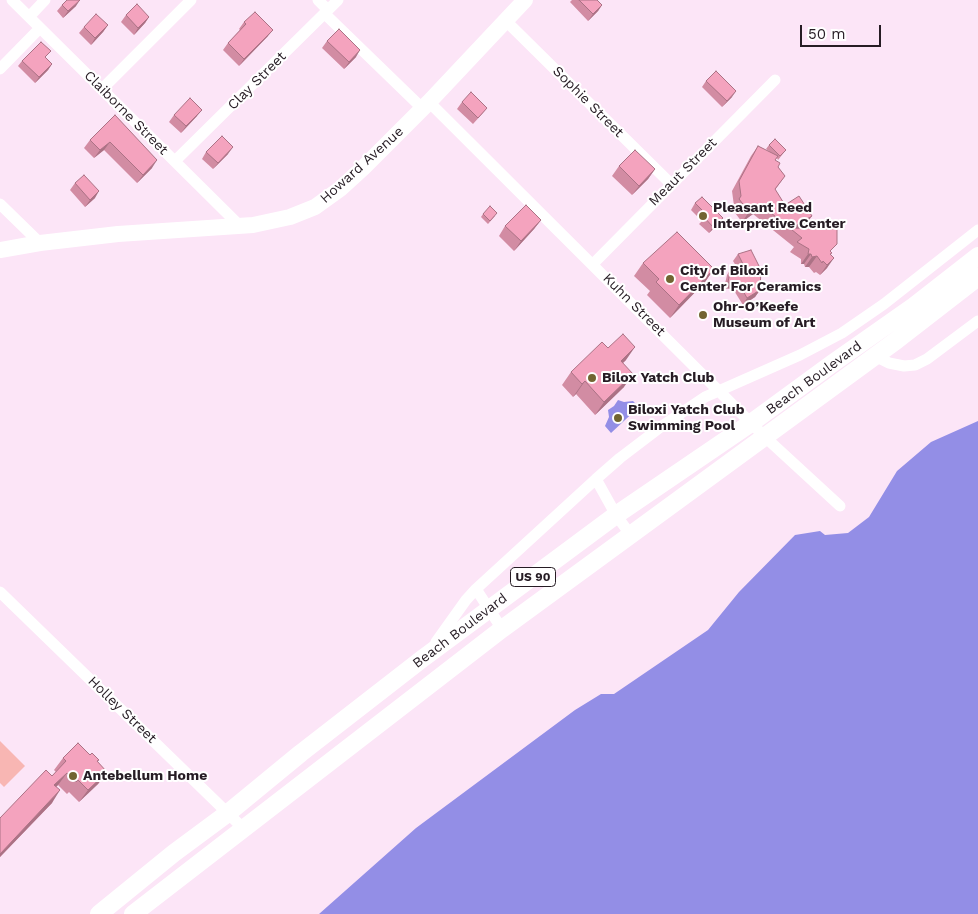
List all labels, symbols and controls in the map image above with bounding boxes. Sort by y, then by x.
scale bar [803,15,884,47]
text: 50 m [808,25,845,43]
street label: Clay Street [224,48,290,114]
street label: Sophie Street [549,63,627,141]
street label: Claiborne Street [80,67,172,159]
street label: Howard Avenue [317,123,407,207]
street label: Meaut Street [646,135,720,209]
place label: Pleasant Reed Interpretive Center [713,200,846,232]
marker: Pleasant Reed Interpretive Center [697,210,709,222]
place label: City of Biloxi Center For Ceramics [680,263,821,296]
street label: Kuhn Street [599,270,669,340]
marker: City of Biloxi Center For Ceramics [664,273,676,285]
place label: Ohr-O’Keefe Museum of Art [713,299,815,332]
marker: Ohr-O’Keefe Museum of Art [697,309,709,321]
street label: Beach Boulevard [763,338,865,418]
place label: Bilox Yatch Club [602,370,714,386]
marker: Bilox Yatch Club [586,372,598,384]
place label: Biloxi Yatch Club Swimming Pool [628,402,744,434]
marker: Biloxi Yatch Club Swimming Pool [612,412,624,424]
road number: US 90 [510,568,556,586]
street label: Beach Boulevard [409,590,511,672]
street label: Holley Street [84,673,160,747]
place label: Antebellum Home [83,768,207,784]
marker: Antebellum Home [67,770,79,782]

